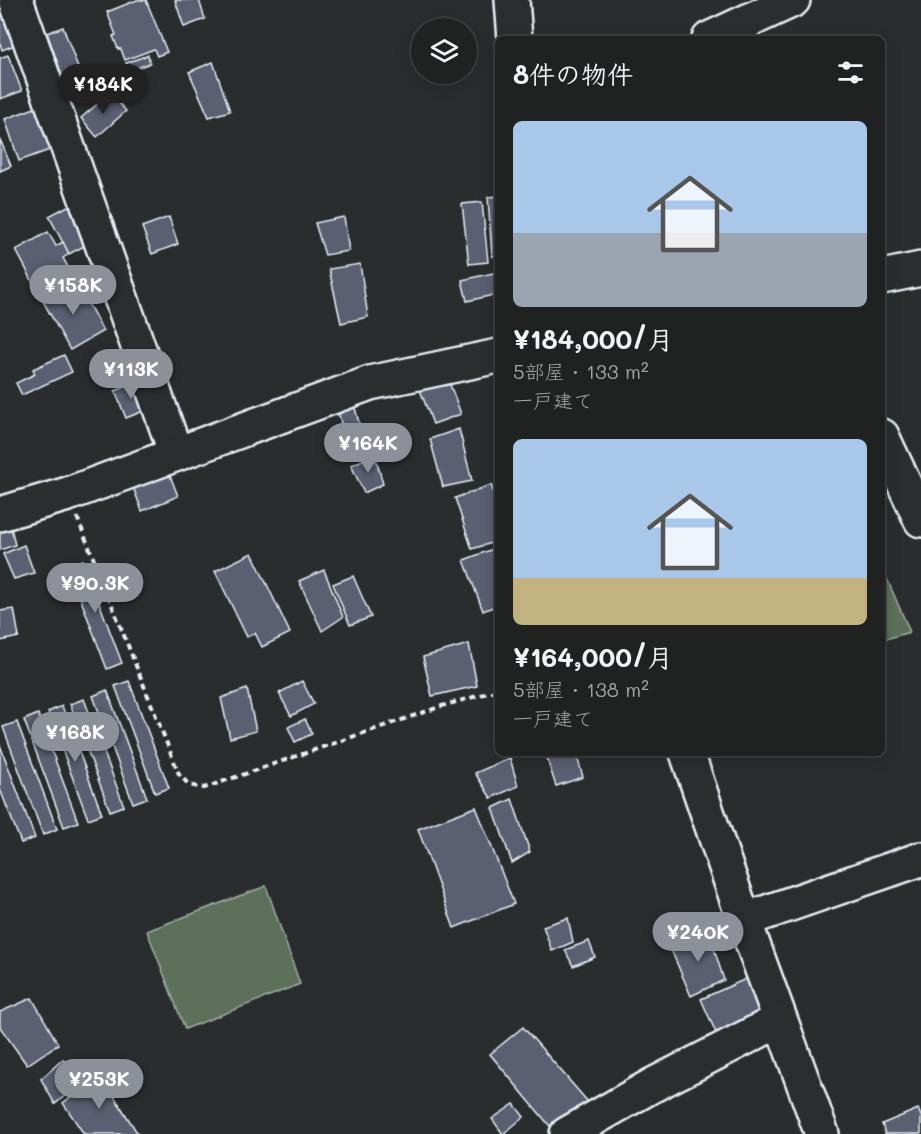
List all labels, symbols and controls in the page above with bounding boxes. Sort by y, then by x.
map controls [411,18,477,84]
button: layers [411,18,477,84]
icon: filters [834,56,867,89]
text: 8件の物件 [513,57,633,91]
pin: ¥184K [61,64,145,115]
text: ¥184K [73,70,133,96]
icon: home [636,160,744,268]
pin: ¥158K [31,265,115,316]
text: ¥158K [43,271,103,297]
text: ¥184,000/月 [513,322,673,356]
pin: ¥113K [89,349,173,400]
text: ¥113K [103,355,159,381]
text: 5部屋 · 133 m² [513,358,648,384]
text: 一戸建て [513,387,593,413]
pin: ¥164K [326,423,410,474]
text: ¥164K [338,429,398,455]
icon: home [636,478,744,586]
pin: ¥90.3K [46,563,144,614]
text: ¥90.3K [60,569,130,595]
text: ¥164,000/月 [513,640,673,674]
text: 5部屋 · 138 m² [513,676,649,702]
text: 一戸建て [513,705,593,731]
pin: ¥168K [33,712,117,763]
text: ¥168K [45,718,105,744]
pin: ¥240K [656,912,740,963]
text: ¥240K [667,918,729,944]
pin: ¥253K [57,1059,141,1110]
text: ¥253K [68,1065,130,1091]

